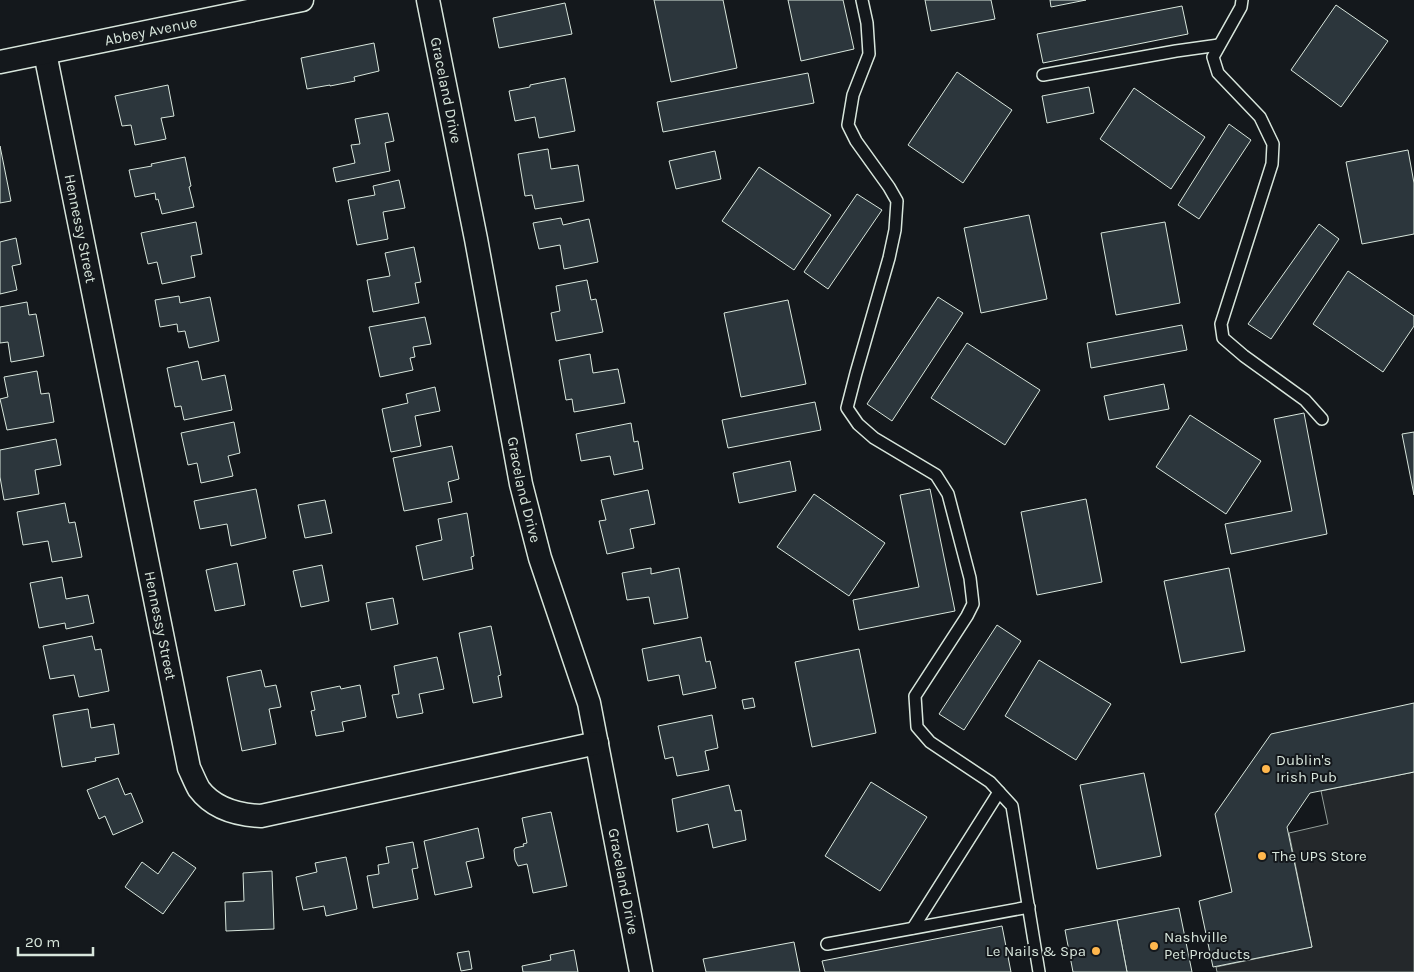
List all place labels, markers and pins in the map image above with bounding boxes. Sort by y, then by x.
place label: Dublin's Irish Pub [1276,751,1337,786]
marker: Dublin's Irish Pub [1260,763,1272,775]
place label: The UPS Store [1272,847,1367,865]
marker: The UPS Store [1256,850,1268,862]
place label: Nashville Pet Products [1164,928,1250,963]
marker: Nashville Pet Products [1148,940,1160,952]
place label: Le Nails & Spa [986,942,1086,960]
marker: Le Nails & Spa [1090,945,1102,957]

